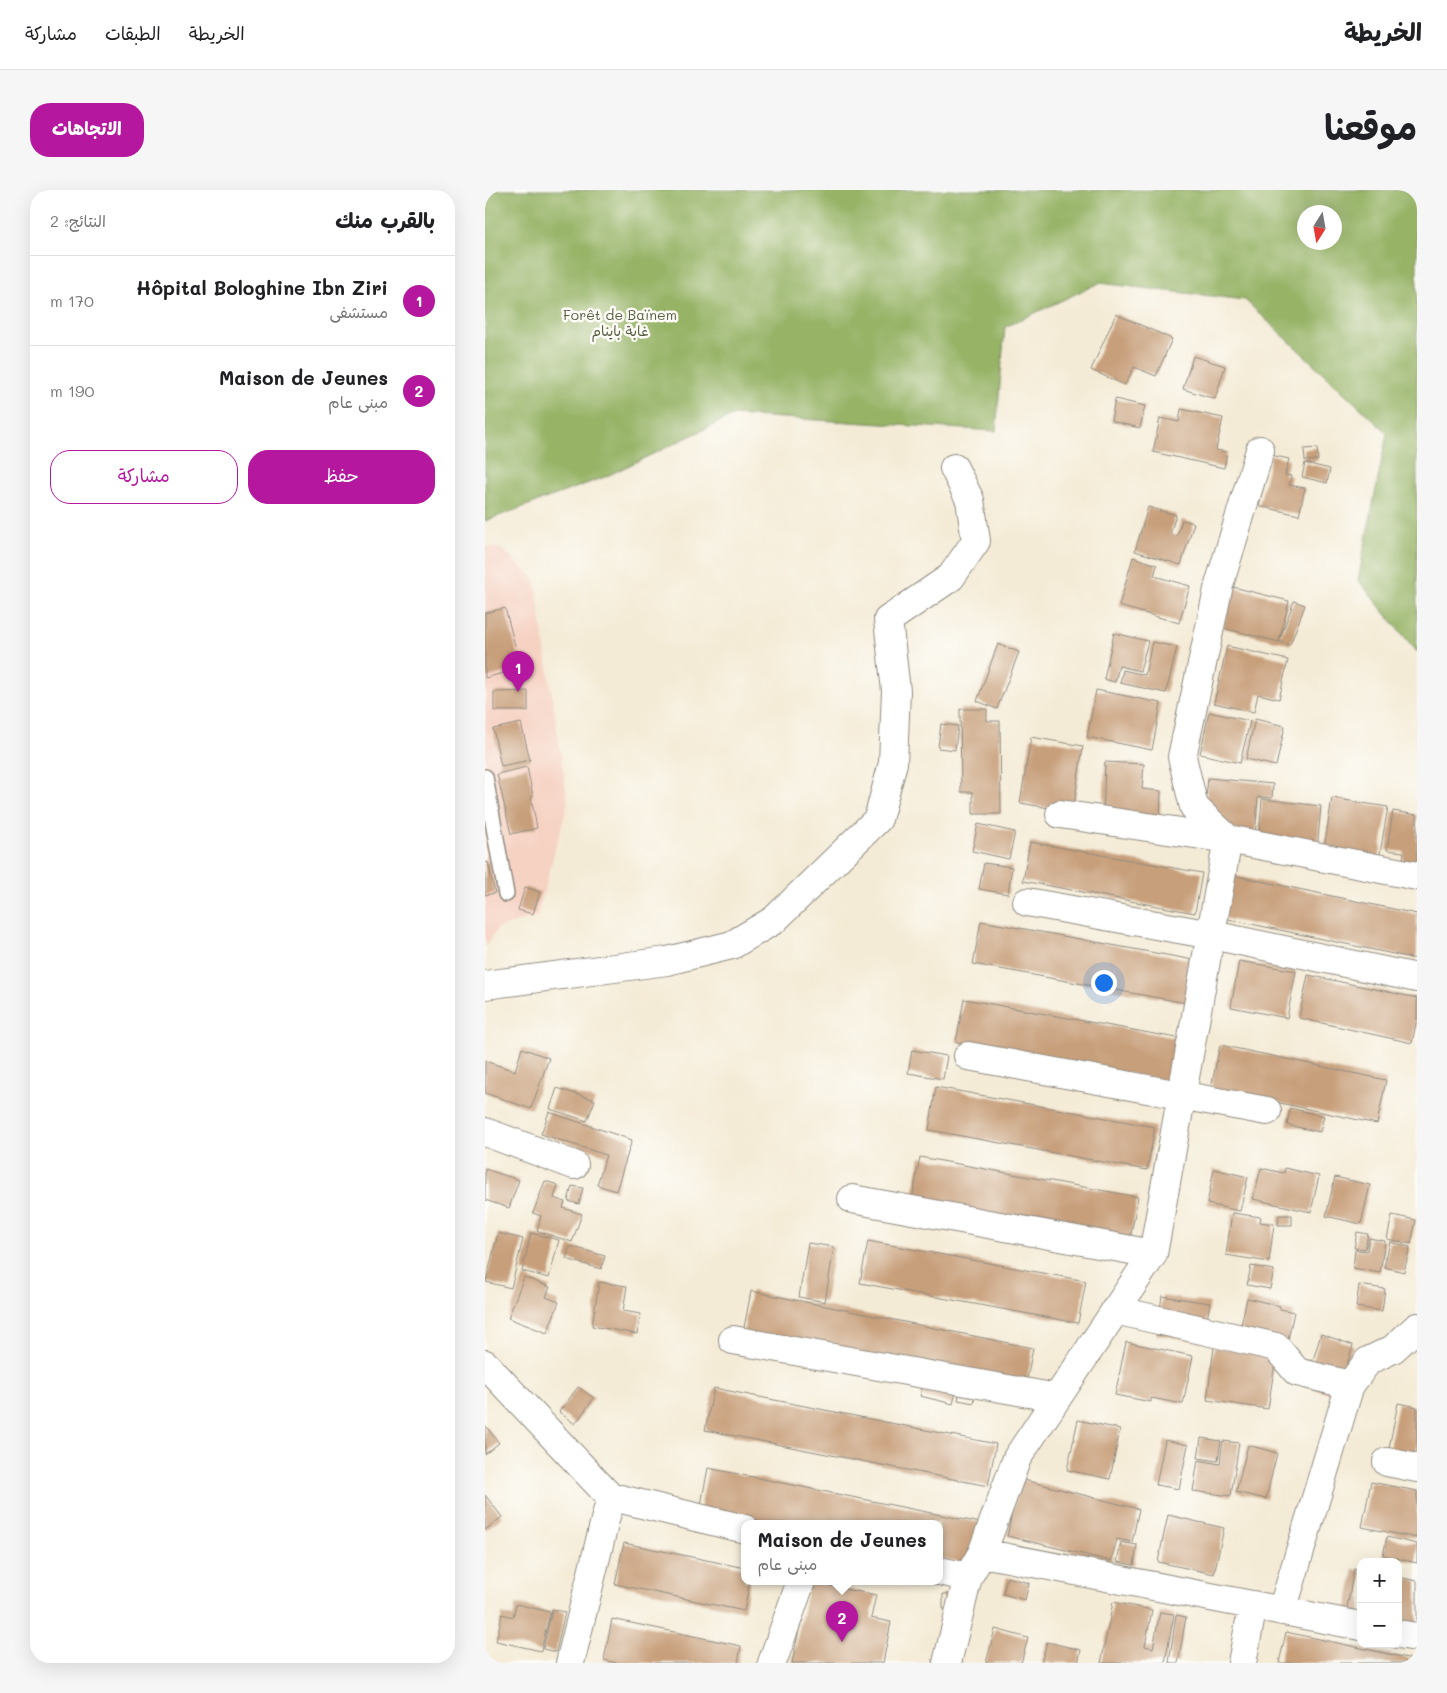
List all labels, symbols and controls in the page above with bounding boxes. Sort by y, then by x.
text: الخريطة [1344,16,1422,47]
text: مشاركة [25,21,77,45]
text: الطبقات [105,21,161,45]
text: الخريطة [189,21,245,45]
button: الاتجاهات [30,103,144,157]
text: موقعنا [1324,103,1417,149]
north arrow [1297,205,1342,250]
text: بالقرب منك [335,206,435,233]
text: النتائج: 2 [50,210,106,231]
text: Hôpital Bologhine Ibn Ziri [136,275,388,300]
text: 170 m [50,290,94,311]
text: 1 [415,290,423,311]
text: مستشفى [329,301,388,322]
park label: Forêt de Baïnem غابة باينام [563,305,677,342]
text: Maison de Jeunes [219,365,388,390]
text: 190 m [50,380,94,401]
text: 2 [415,380,423,401]
text: مبنى عام [328,391,388,412]
button: مشاركة [50,450,238,504]
button: حفظ [248,450,435,504]
pin: 1 [502,651,534,692]
your location [1091,970,1117,996]
popup [741,1520,943,1585]
text: Maison de Jeunes [757,1527,927,1552]
text: مبنى عام [757,1553,817,1574]
map controls [1357,1558,1402,1648]
button: + [1357,1558,1402,1603]
pin: 2 [826,1601,858,1642]
button: − [1357,1603,1402,1648]

